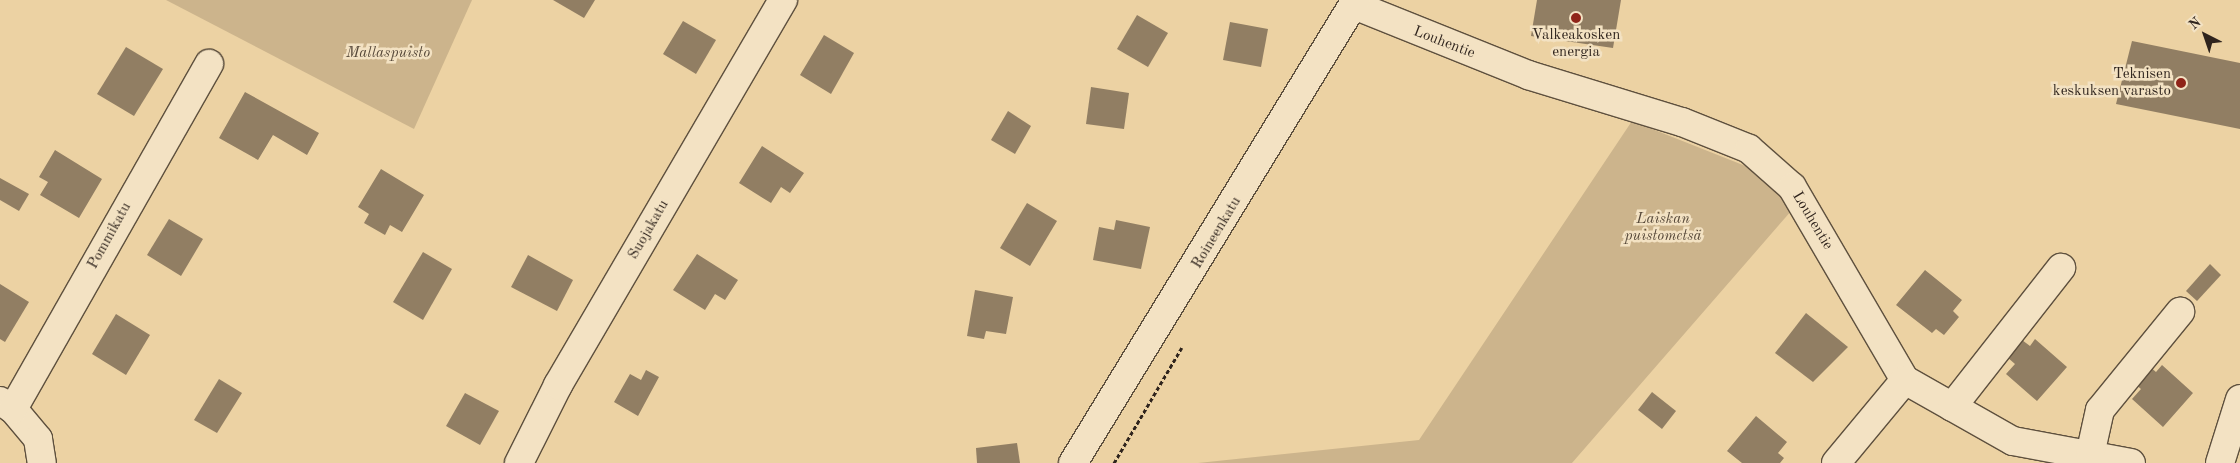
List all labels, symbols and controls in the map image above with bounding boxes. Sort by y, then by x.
north arrow [2180,10,2230,60]
marker: Valkeakosken energia [1570,12,1582,24]
text: N [2187,15,2204,32]
street label: Louhentie [1410,23,1478,63]
place label: Valkeakosken energia [1532,26,1620,61]
park label: Mallaspuisto [346,45,430,63]
place label: Teknisen keskuksen varasto [2053,65,2171,100]
marker: Teknisen keskuksen varasto [2175,77,2187,89]
street label: Louhentie [1788,189,1836,253]
street label: Roineenkatu [1189,194,1245,272]
street label: Suojakatu [625,197,673,263]
street label: Pommikatu [84,200,136,272]
park label: Laiskan puistometsä [1624,210,1702,245]

